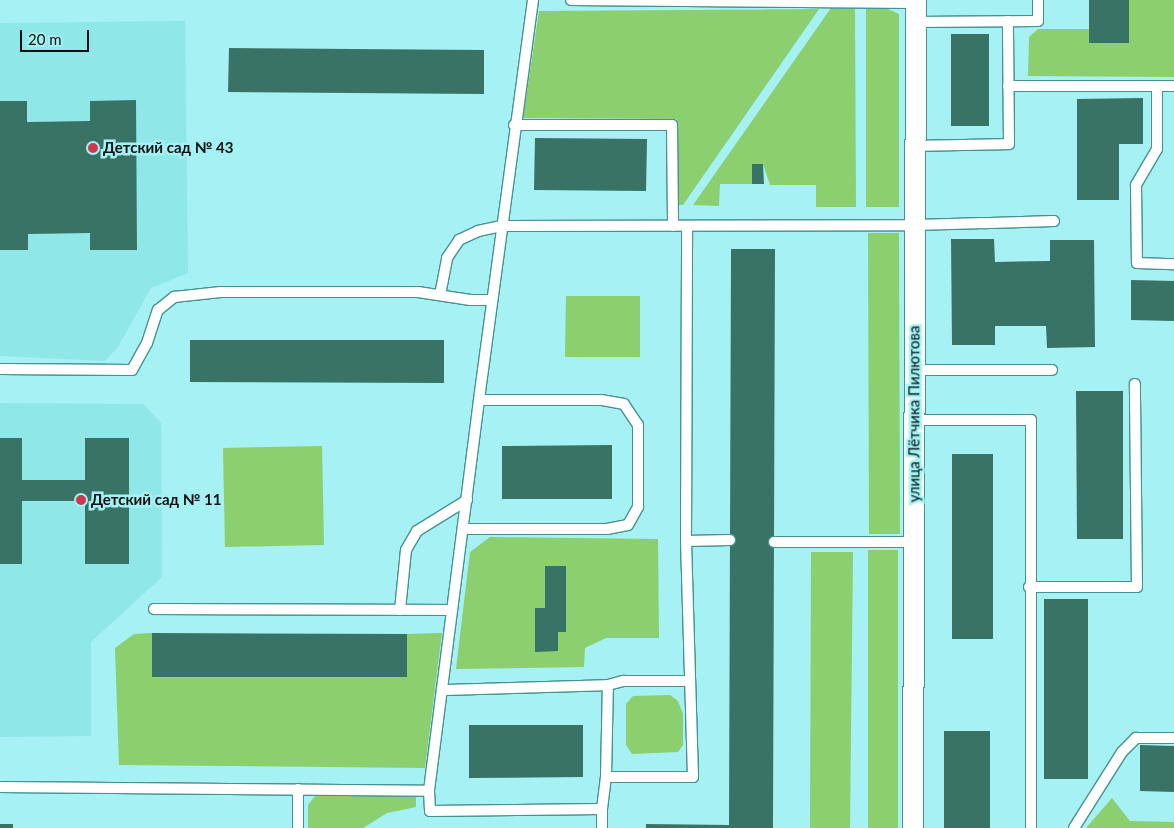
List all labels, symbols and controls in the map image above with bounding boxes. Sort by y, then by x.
scale bar [22,20,91,52]
text: 20 m [28,30,62,48]
place label: Детский сад № 43 [103,139,233,157]
marker: Детский сад № 43 [87,142,99,154]
street label: улица Лётчика Пилютова [905,326,923,502]
place label: Детский сад № 11 [91,491,221,509]
marker: Детский сад № 11 [75,494,87,506]

